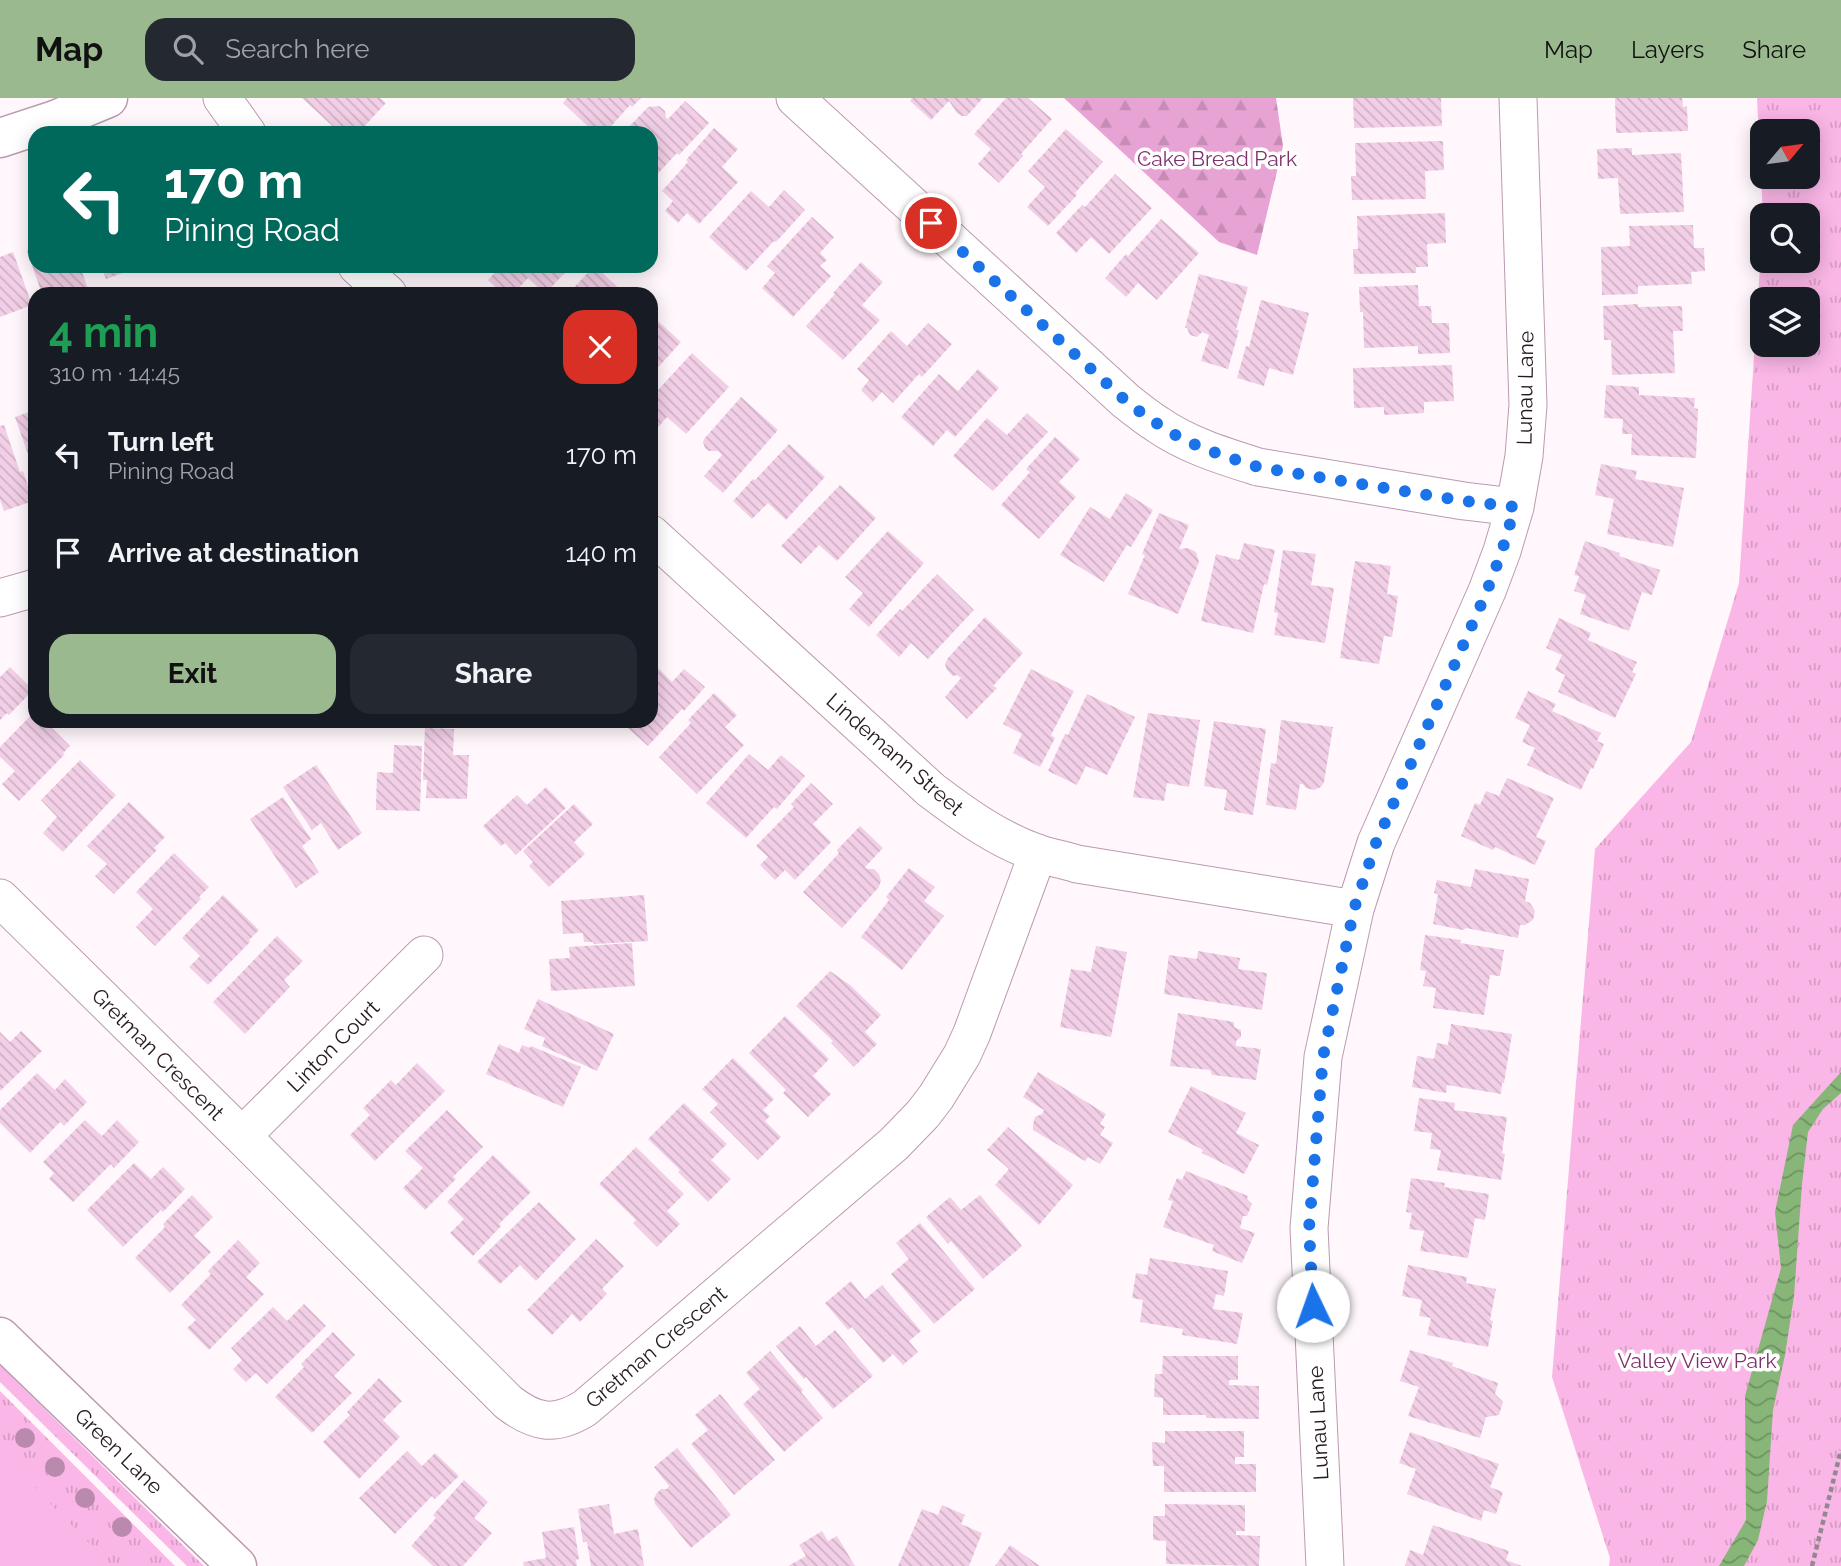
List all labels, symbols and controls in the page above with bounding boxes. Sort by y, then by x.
search box [145,18,635,81]
text: Map [35,30,103,69]
icon: search [169,30,207,68]
text: Search here [225,34,370,64]
text: Map [1544,35,1593,64]
text: Layers [1631,35,1704,64]
text: Share [1742,35,1806,64]
north arrow [1750,119,1820,189]
map controls [1750,119,1820,357]
park label: Cake Bread Park [1137,146,1297,171]
text: 170 m [164,152,303,209]
icon: left [49,154,140,245]
pin [901,193,961,253]
button: search [1750,203,1820,273]
icon: arrive [912,204,950,242]
text: Pining Road [164,211,340,248]
button: layers [1750,287,1820,357]
text: 4 min [49,308,158,357]
button: close [563,310,637,384]
street label: Lunau Lane [1512,331,1538,445]
text: 310 m · 14:45 [49,359,180,386]
text: Turn left [108,427,214,457]
icon: left [49,436,87,474]
text: 170 m [566,440,637,470]
text: Pining Road [108,457,234,484]
icon: arrive [49,534,87,572]
text: Arrive at destination [108,538,359,568]
text: 140 m [565,538,637,568]
button: Exit [49,634,336,714]
button: Share [350,634,637,714]
street label: Lindemann Street [821,688,969,820]
street label: Gretman Crescent [87,983,229,1125]
street label: Linton Court [282,995,384,1097]
position arrow [1276,1269,1350,1343]
street label: Gretman Crescent [580,1281,732,1413]
park label: Valley View Park [1617,1348,1777,1373]
street label: Lunau Lane [1303,1365,1333,1481]
street label: Green Lane [70,1403,168,1499]

